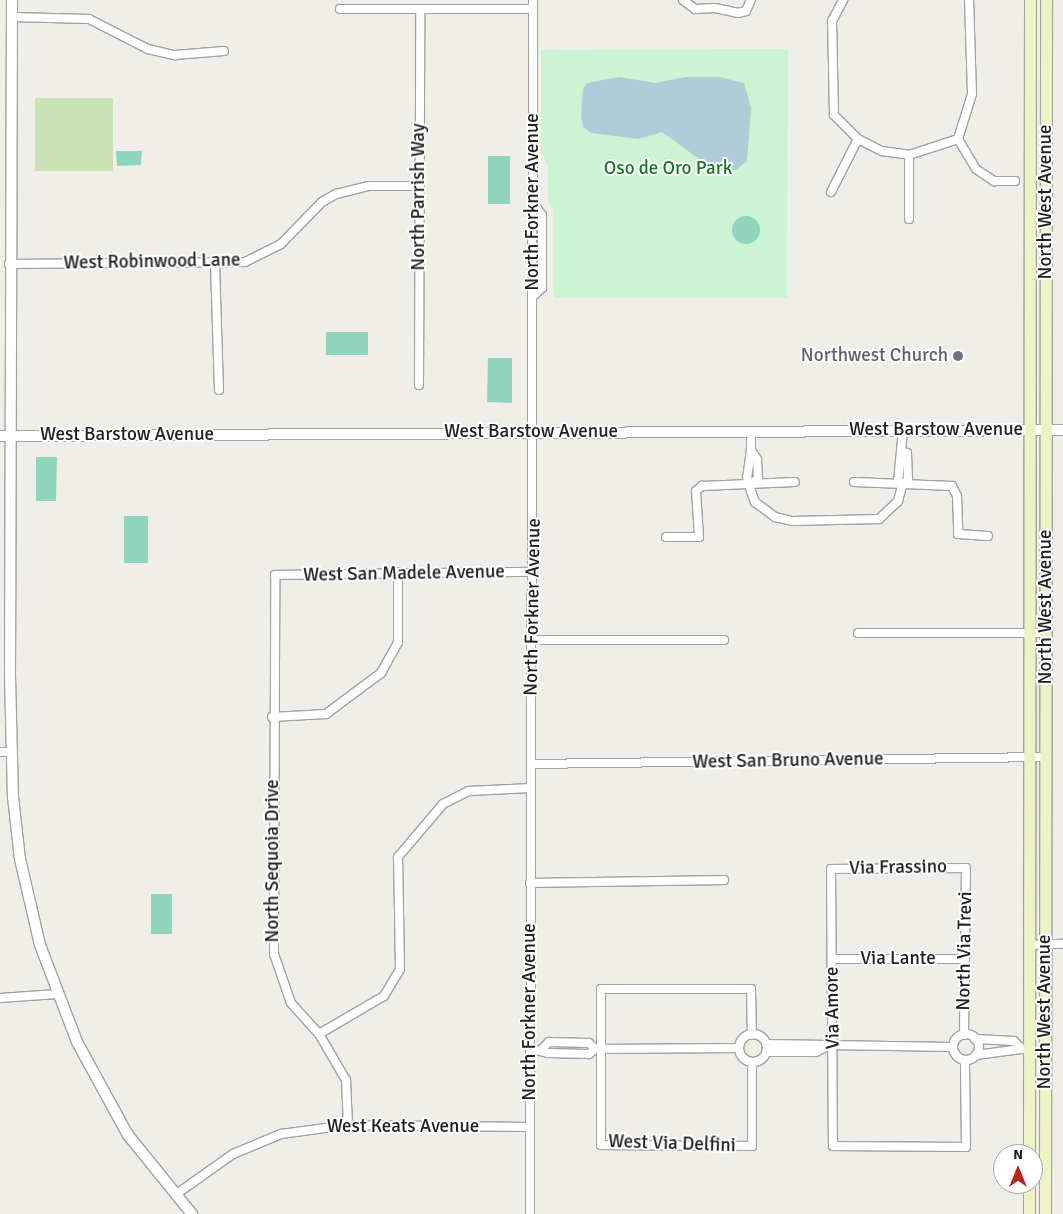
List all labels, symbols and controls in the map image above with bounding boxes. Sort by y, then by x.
street label: North Forkner Avenue [522,113,544,291]
street label: North Parrish Way [408,123,430,271]
street label: North West Avenue [1035,125,1057,279]
park label: Oso de Oro Park [604,158,732,180]
street label: West Robinwood Lane [63,249,241,275]
place label: Northwest Church [801,345,948,367]
marker: Northwest Church [952,350,964,362]
street label: West Barstow Avenue [849,419,1023,441]
street label: West Barstow Avenue [444,421,618,443]
street label: West Barstow Avenue [40,424,214,446]
street label: North Forkner Avenue [520,518,546,696]
street label: North West Avenue [1035,530,1057,684]
street label: West San Madele Avenue [303,561,505,587]
street label: West San Bruno Avenue [692,748,884,774]
street label: North Sequoia Drive [262,779,284,943]
street label: Via Frassino [849,856,947,880]
street label: North Via Trevi [953,891,977,1011]
street label: North Forkner Avenue [519,923,541,1101]
street label: North West Avenue [1034,935,1056,1089]
street label: Via Lante [860,948,936,970]
street label: Via Amore [821,966,845,1050]
street label: West Keats Avenue [327,1116,479,1138]
street label: West Via Delfini [608,1130,736,1158]
north arrow [993,1144,1043,1194]
text: N [1013,1146,1023,1163]

